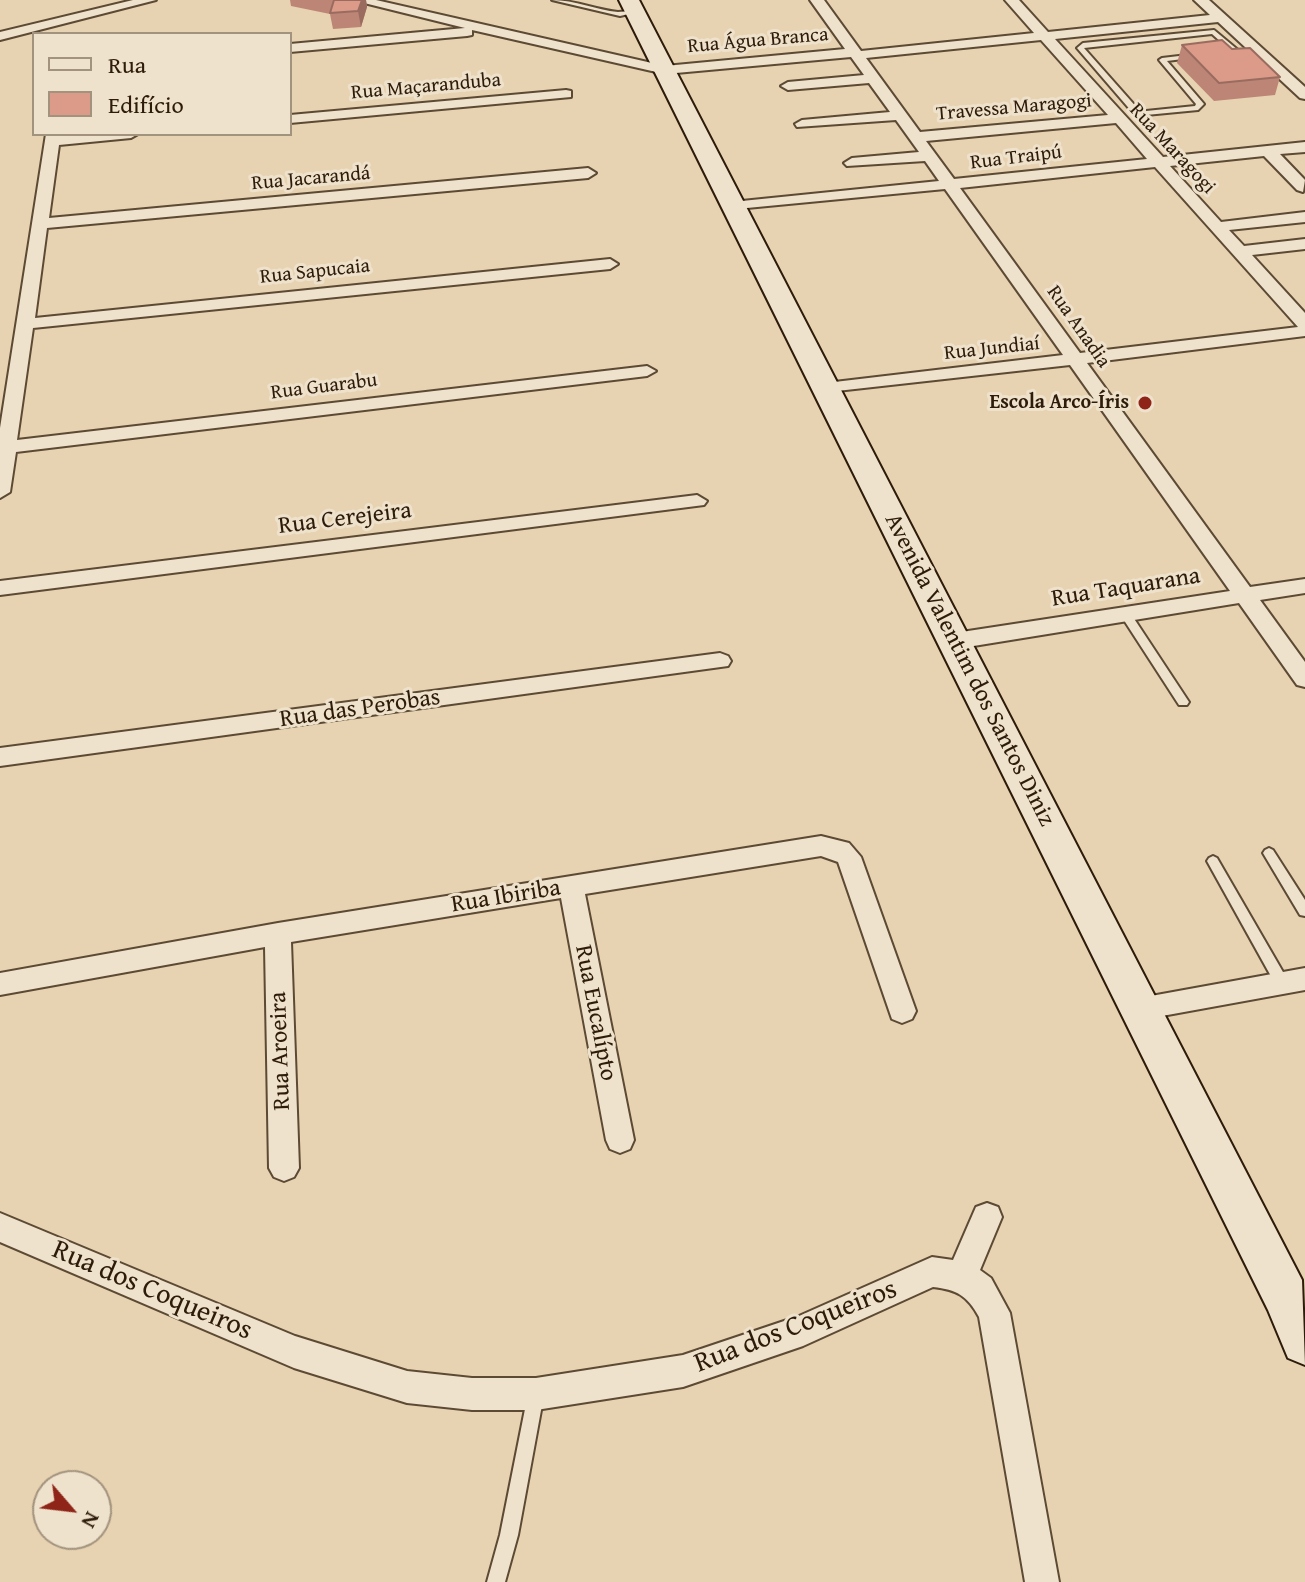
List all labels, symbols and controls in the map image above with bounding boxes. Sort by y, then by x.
street label: Rua Água Branca [687,23,829,59]
legend [32,32,292,136]
text: Rua [108,47,146,82]
street label: Rua Maçaranduba [350,68,502,106]
text: Edifício [108,87,184,122]
street label: Travessa Maragogi [935,89,1093,127]
street label: Rua Maragogi [1124,99,1220,199]
street label: Rua Traipú [969,140,1063,176]
street label: Rua Jacarandá [251,162,371,196]
street label: Rua Sapucaia [259,254,371,290]
street label: Rua Anadia [1041,281,1115,373]
street label: Rua Jundiaí [943,332,1041,366]
street label: Rua Guarabu [269,369,379,405]
place label: Escola Arco-Íris [989,391,1129,415]
marker: Escola Arco-Íris [1136,394,1154,412]
street label: Rua Cerejeira [277,497,413,541]
street label: Avenida Valentim dos Santos Diniz [877,509,1061,831]
street label: Rua Taquarana [1050,562,1202,614]
street label: Rua das Perobas [278,683,442,735]
street label: Rua Ibiriba [449,874,563,920]
street label: Rua Eucalípto [568,943,622,1083]
street label: Rua Aroeira [265,991,297,1111]
street label: Rua dos Coqueiros [47,1234,257,1348]
street label: Rua dos Coqueiros [690,1273,902,1381]
north arrow [32,1470,112,1550]
text: N [74,1506,109,1534]

